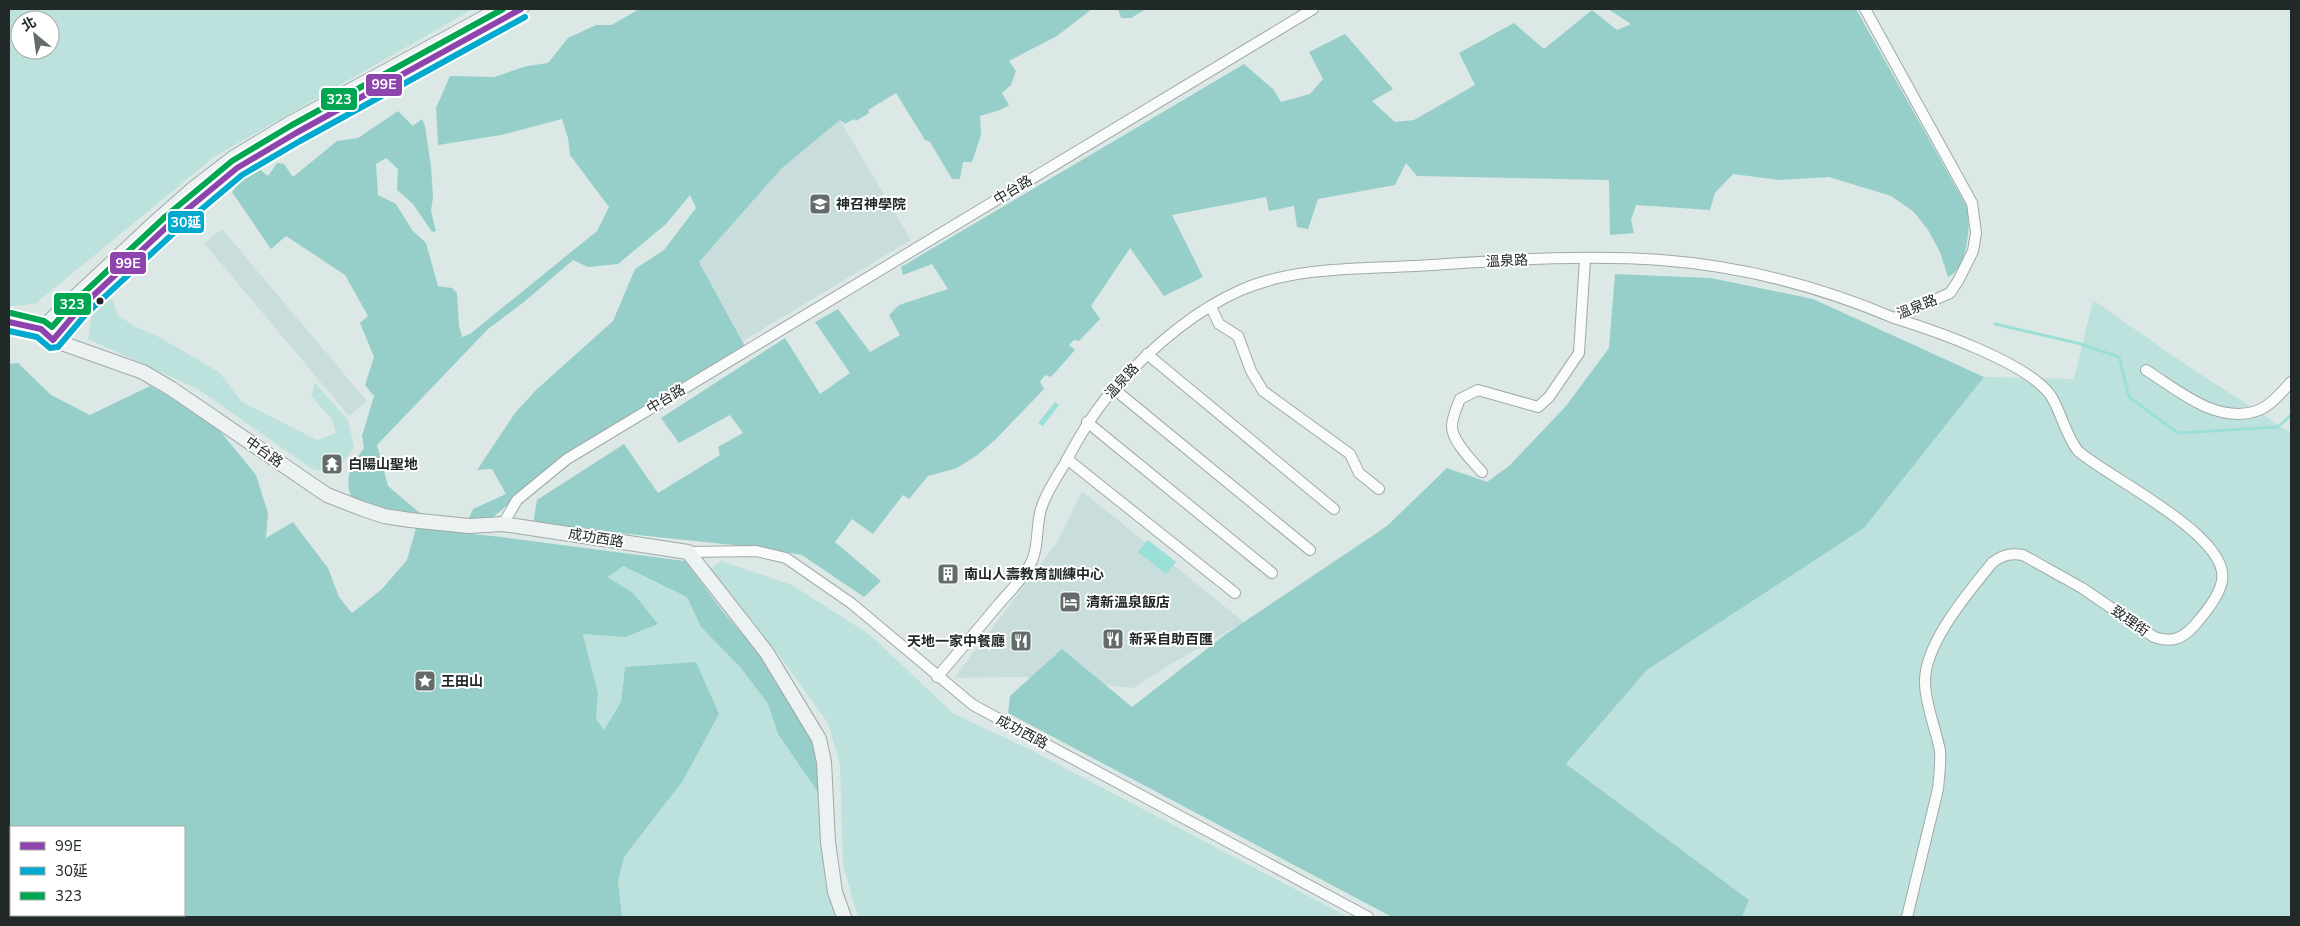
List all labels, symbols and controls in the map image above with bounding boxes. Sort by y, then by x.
north arrow [10,10,60,60]
text: 北 [18,12,40,36]
line badge: 99E [365,73,403,97]
text: 99E [371,75,397,94]
line badge: 323 [320,87,358,111]
text: 323 [326,90,352,109]
street label: 中台路 [990,171,1036,209]
school or university icon: 神召神學院 [808,192,832,216]
place label: 神召神學院 [836,195,906,214]
line badge: 30延 [167,210,205,234]
text: 30延 [171,213,201,232]
street label: 溫泉路 [1486,250,1528,272]
line badge: 99E [109,251,147,275]
text: 99E [115,254,141,273]
street label: 溫泉路 [1894,290,1940,324]
line badge: 323 [53,292,92,316]
text: 323 [59,295,85,314]
unlabelled marker [95,296,105,306]
street label: 溫泉路 [1101,359,1143,403]
street label: 中台路 [643,380,689,418]
street label: 中台路 [241,432,287,472]
temple icon: 白陽山聖地 [320,452,344,476]
place label: 白陽山聖地 [348,455,418,474]
street label: 成功西路 [567,524,625,552]
building icon: 南山人壽教育訓練中心 [936,562,960,586]
place label: 南山人壽教育訓練中心 [964,565,1104,584]
hotel icon: 清新溫泉飯店 [1058,590,1082,614]
place label: 清新溫泉飯店 [1086,593,1170,612]
street label: 致理街 [2107,601,2153,641]
restaurant icon: 新采自助百匯 [1101,627,1125,651]
restaurant icon: 天地一家中餐廳 [1009,629,1033,653]
place label: 新采自助百匯 [1129,630,1213,649]
place label: 天地一家中餐廳 [907,632,1005,651]
place icon: 王田山 [413,669,437,693]
place label: 王田山 [441,672,483,691]
street label: 成功西路 [993,710,1051,754]
legend [10,826,185,916]
text: 99E [55,836,82,856]
text: 30延 [55,861,88,881]
text: 323 [55,886,82,906]

